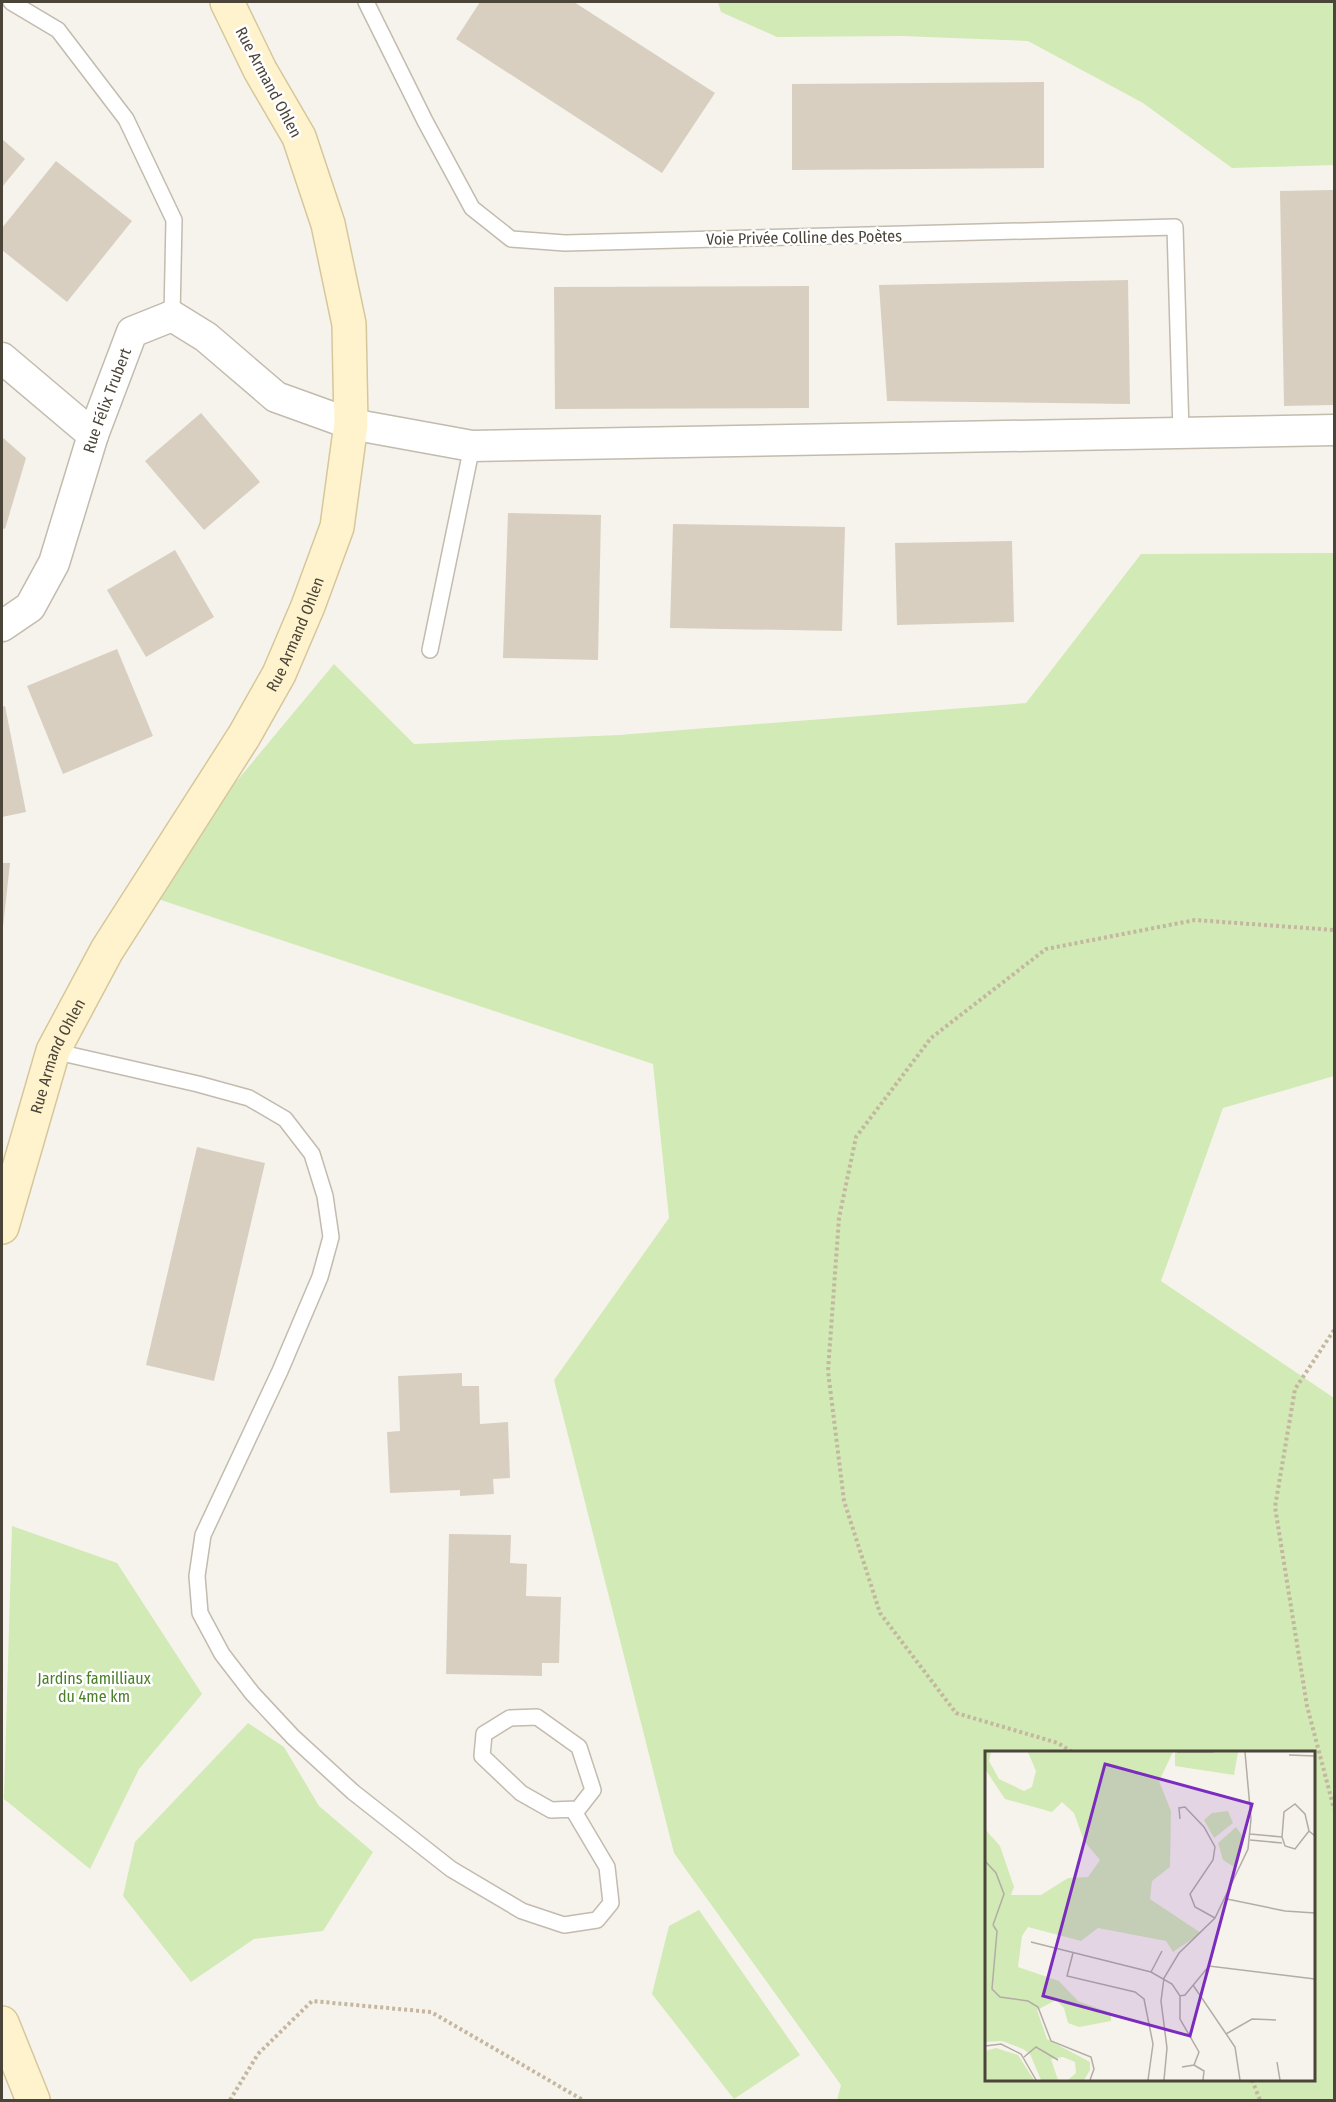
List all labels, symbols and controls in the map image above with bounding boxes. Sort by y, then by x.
street label: Rue Armand Ohlen [231,24,306,141]
street label: Voie Privée Colline des Poètes [706,226,902,249]
street label: Rue Félix Trubert [79,345,135,455]
street label: Rue Armand Ohlen [262,574,328,695]
street label: Rue Armand Ohlen [26,995,89,1116]
park label: Jardins familliaux du 4me km [37,1669,151,1706]
inset map [985,1751,1315,2081]

